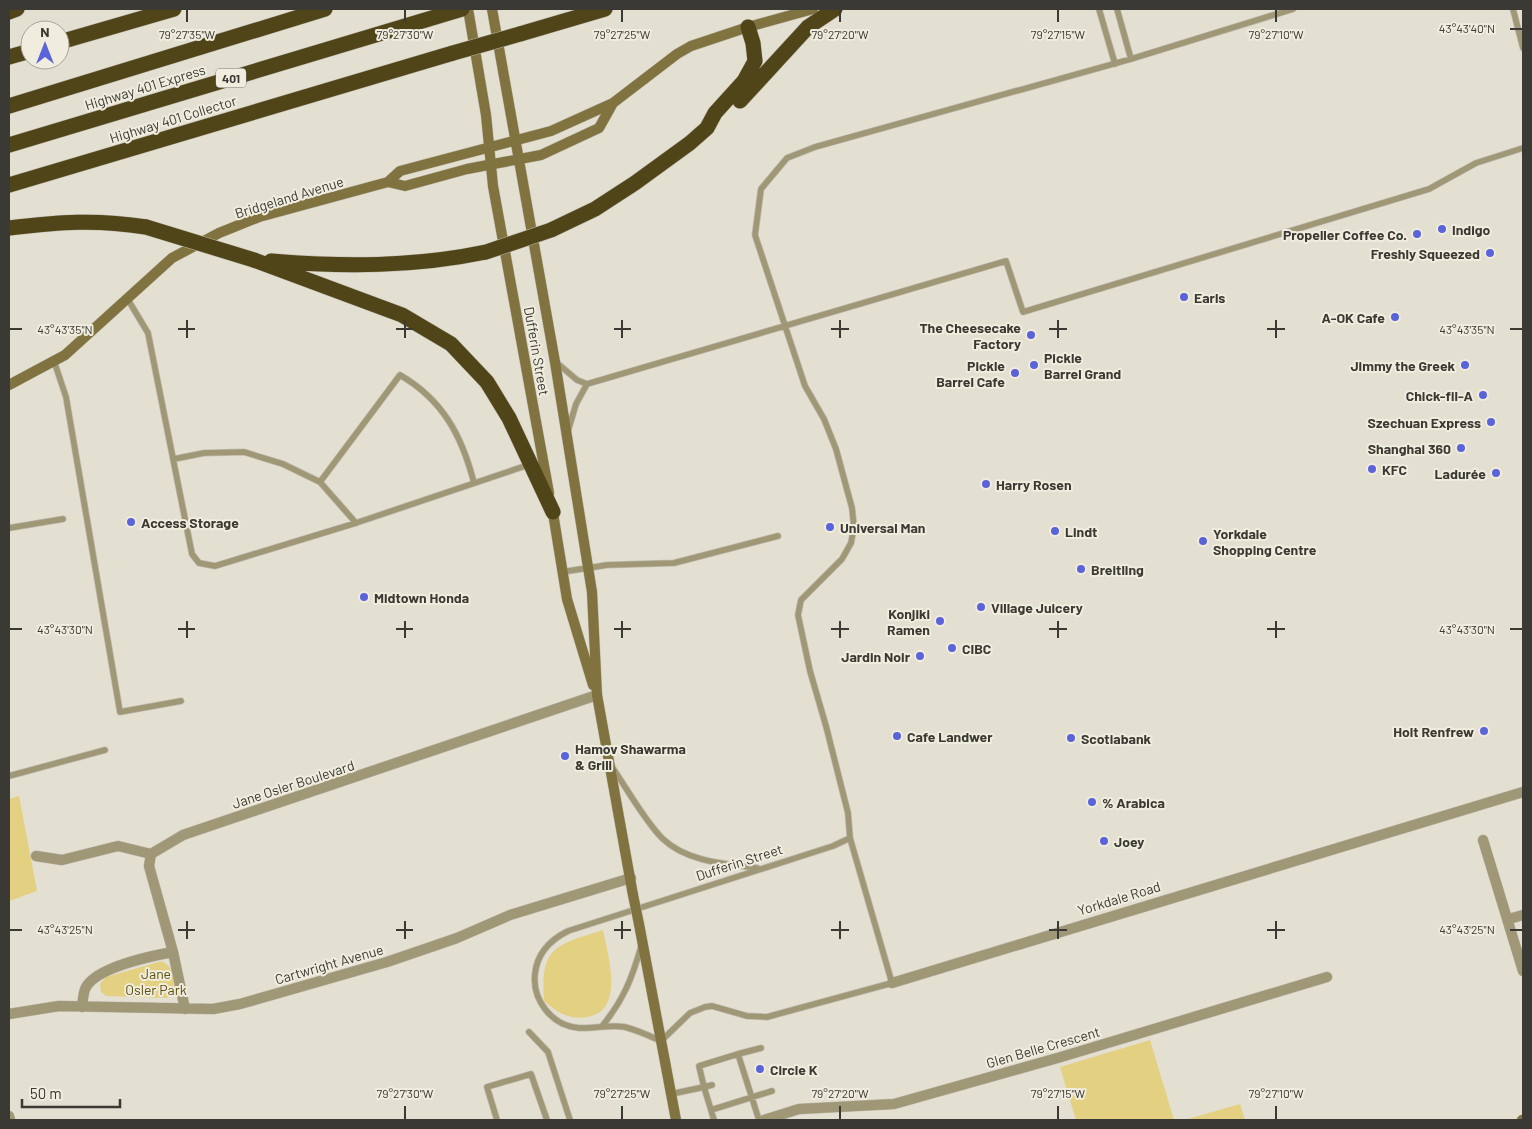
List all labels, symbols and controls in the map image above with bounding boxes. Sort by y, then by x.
north arrow [20,20,70,70]
text: 43°43'40"N [1439,21,1495,35]
text: N [40,23,50,40]
text: 79°27'35"W [159,27,216,41]
text: 79°27'30"W [377,27,434,41]
text: 79°27'25"W [594,27,651,41]
text: 79°27'20"W [811,27,869,41]
text: 79°27'15"W [1031,27,1086,41]
text: 79°27'10"W [1249,27,1304,41]
street label: Highway 401 Express [83,60,208,113]
road number: 401 [216,68,246,88]
street label: Highway 401 Collector [108,92,238,146]
street label: Bridgeland Avenue [233,172,345,222]
place label: Indigo [1452,221,1491,238]
marker: Indigo [1436,223,1448,235]
place label: Propeller Coffee Co. [1283,226,1407,243]
marker: Propeller Coffee Co. [1411,228,1423,240]
place label: Freshly Squeezed [1371,245,1480,262]
marker: Freshly Squeezed [1484,247,1496,259]
place label: Earls [1194,289,1225,306]
marker: Earls [1178,291,1190,303]
street label: Dufferin Street [521,305,553,397]
place label: A-OK Cafe [1322,309,1385,326]
marker: A-OK Cafe [1389,311,1401,323]
place label: The Cheesecake Factory [919,319,1021,352]
text: 43°43'35"N [37,322,93,336]
text: 43°43'35"N [1439,322,1495,336]
marker: The Cheesecake Factory [1025,329,1037,341]
place label: Pickle Barrel Grand [1044,349,1121,382]
place label: Pickle Barrel Cafe [936,357,1005,390]
place label: Jimmy the Greek [1350,357,1456,374]
marker: Pickle Barrel Grand [1028,359,1040,371]
marker: Jimmy the Greek [1459,359,1471,371]
marker: Pickle Barrel Cafe [1009,367,1021,379]
place label: Chick-fil-A [1406,387,1474,404]
marker: Chick-fil-A [1477,389,1489,401]
place label: Szechuan Express [1368,414,1481,431]
marker: Szechuan Express [1485,416,1497,428]
place label: Shanghai 360 [1368,440,1451,457]
marker: Shanghai 360 [1455,442,1467,454]
place label: KFC [1382,461,1407,478]
marker: KFC [1366,463,1378,475]
place label: Ladurée [1435,465,1486,482]
marker: Ladurée [1490,467,1502,479]
place label: Harry Rosen [996,476,1072,493]
marker: Harry Rosen [980,478,992,490]
place label: Access Storage [141,514,239,531]
marker: Access Storage [125,516,137,528]
place label: Universal Man [840,519,925,536]
marker: Universal Man [824,521,836,533]
place label: Lindt [1065,523,1097,540]
marker: Lindt [1049,525,1061,537]
place label: Yorkdale Shopping Centre [1213,525,1317,558]
marker: Yorkdale Shopping Centre [1197,535,1209,547]
place label: Breitling [1091,561,1144,578]
marker: Breitling [1075,563,1087,575]
place label: Midtown Honda [374,589,469,606]
marker: Midtown Honda [358,591,370,603]
place label: Village Juicery [991,599,1083,616]
marker: Village Juicery [975,601,987,613]
place label: Konjiki Ramen [887,605,930,638]
marker: Konjiki Ramen [934,615,946,627]
text: 43°43'30"N [37,622,93,636]
text: 43°43'30"N [1439,622,1495,636]
place label: CIBC [962,640,991,657]
marker: CIBC [946,642,958,654]
place label: Jardin Noir [841,648,911,665]
marker: Jardin Noir [914,650,926,662]
place label: Holt Renfrew [1393,723,1474,740]
marker: Holt Renfrew [1478,725,1490,737]
place label: Cafe Landwer [907,728,993,745]
marker: Cafe Landwer [891,730,903,742]
place label: Scotiabank [1081,730,1152,747]
marker: Scotiabank [1065,732,1077,744]
place label: Hamov Shawarma & Grill [575,740,686,773]
marker: Hamov Shawarma & Grill [559,750,571,762]
street label: Jane Osler Boulevard [230,756,356,812]
place label: % Arabica [1102,794,1165,811]
marker: % Arabica [1086,796,1098,808]
place label: Joey [1114,833,1144,850]
marker: Joey [1098,835,1110,847]
street label: Dufferin Street [694,840,784,884]
street label: Yorkdale Road [1075,877,1163,919]
text: 43°43'25"N [37,922,93,936]
text: 43°43'25"N [1439,922,1495,936]
street label: Cartwright Avenue [273,940,385,988]
park label: Jane Osler Park [125,965,187,998]
street label: Glen Belle Crescent [984,1023,1102,1071]
place label: Circle K [770,1061,818,1078]
marker: Circle K [754,1063,766,1075]
scale bar [22,1076,120,1108]
text: 50 m [30,1084,62,1102]
text: 79°27'30"W [377,1086,434,1100]
text: 79°27'25"W [594,1086,651,1100]
text: 79°27'20"W [811,1086,869,1100]
text: 79°27'15"W [1031,1086,1086,1100]
text: 79°27'10"W [1249,1086,1304,1100]

